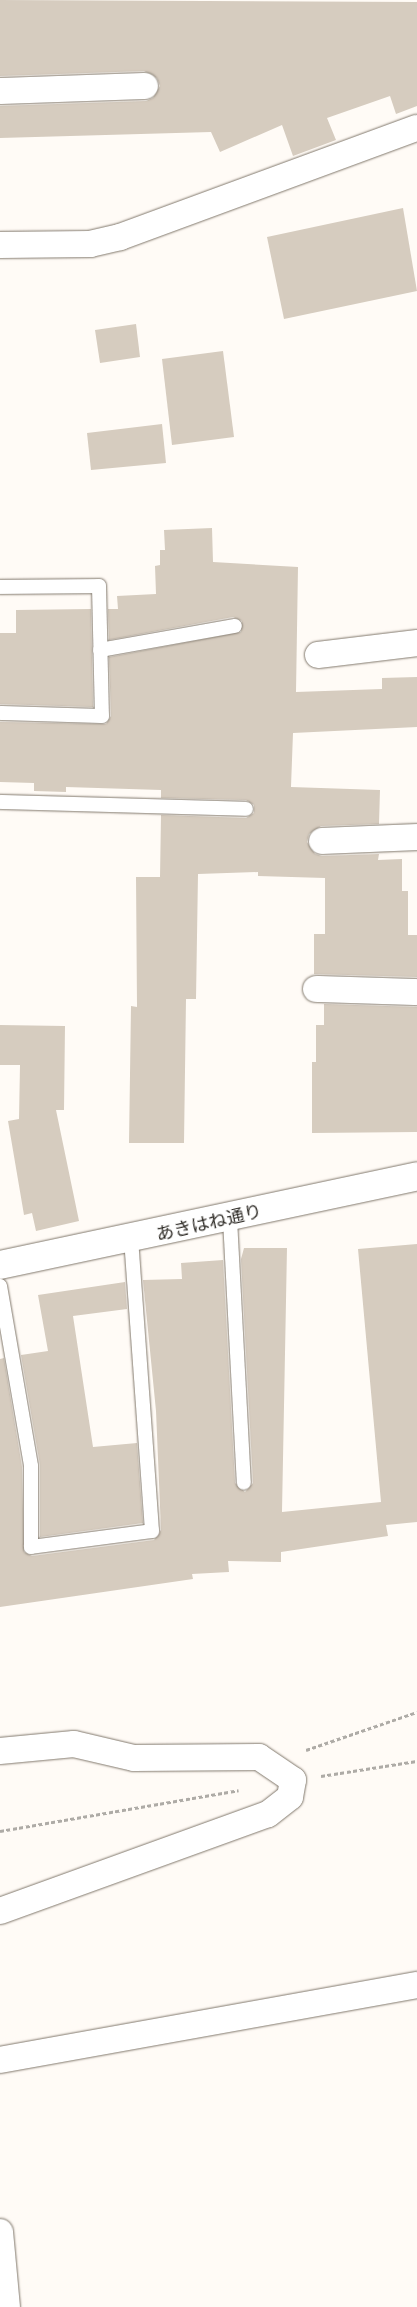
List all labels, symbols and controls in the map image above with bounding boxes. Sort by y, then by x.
street label: あきはね通り [154,1200,264,1246]

